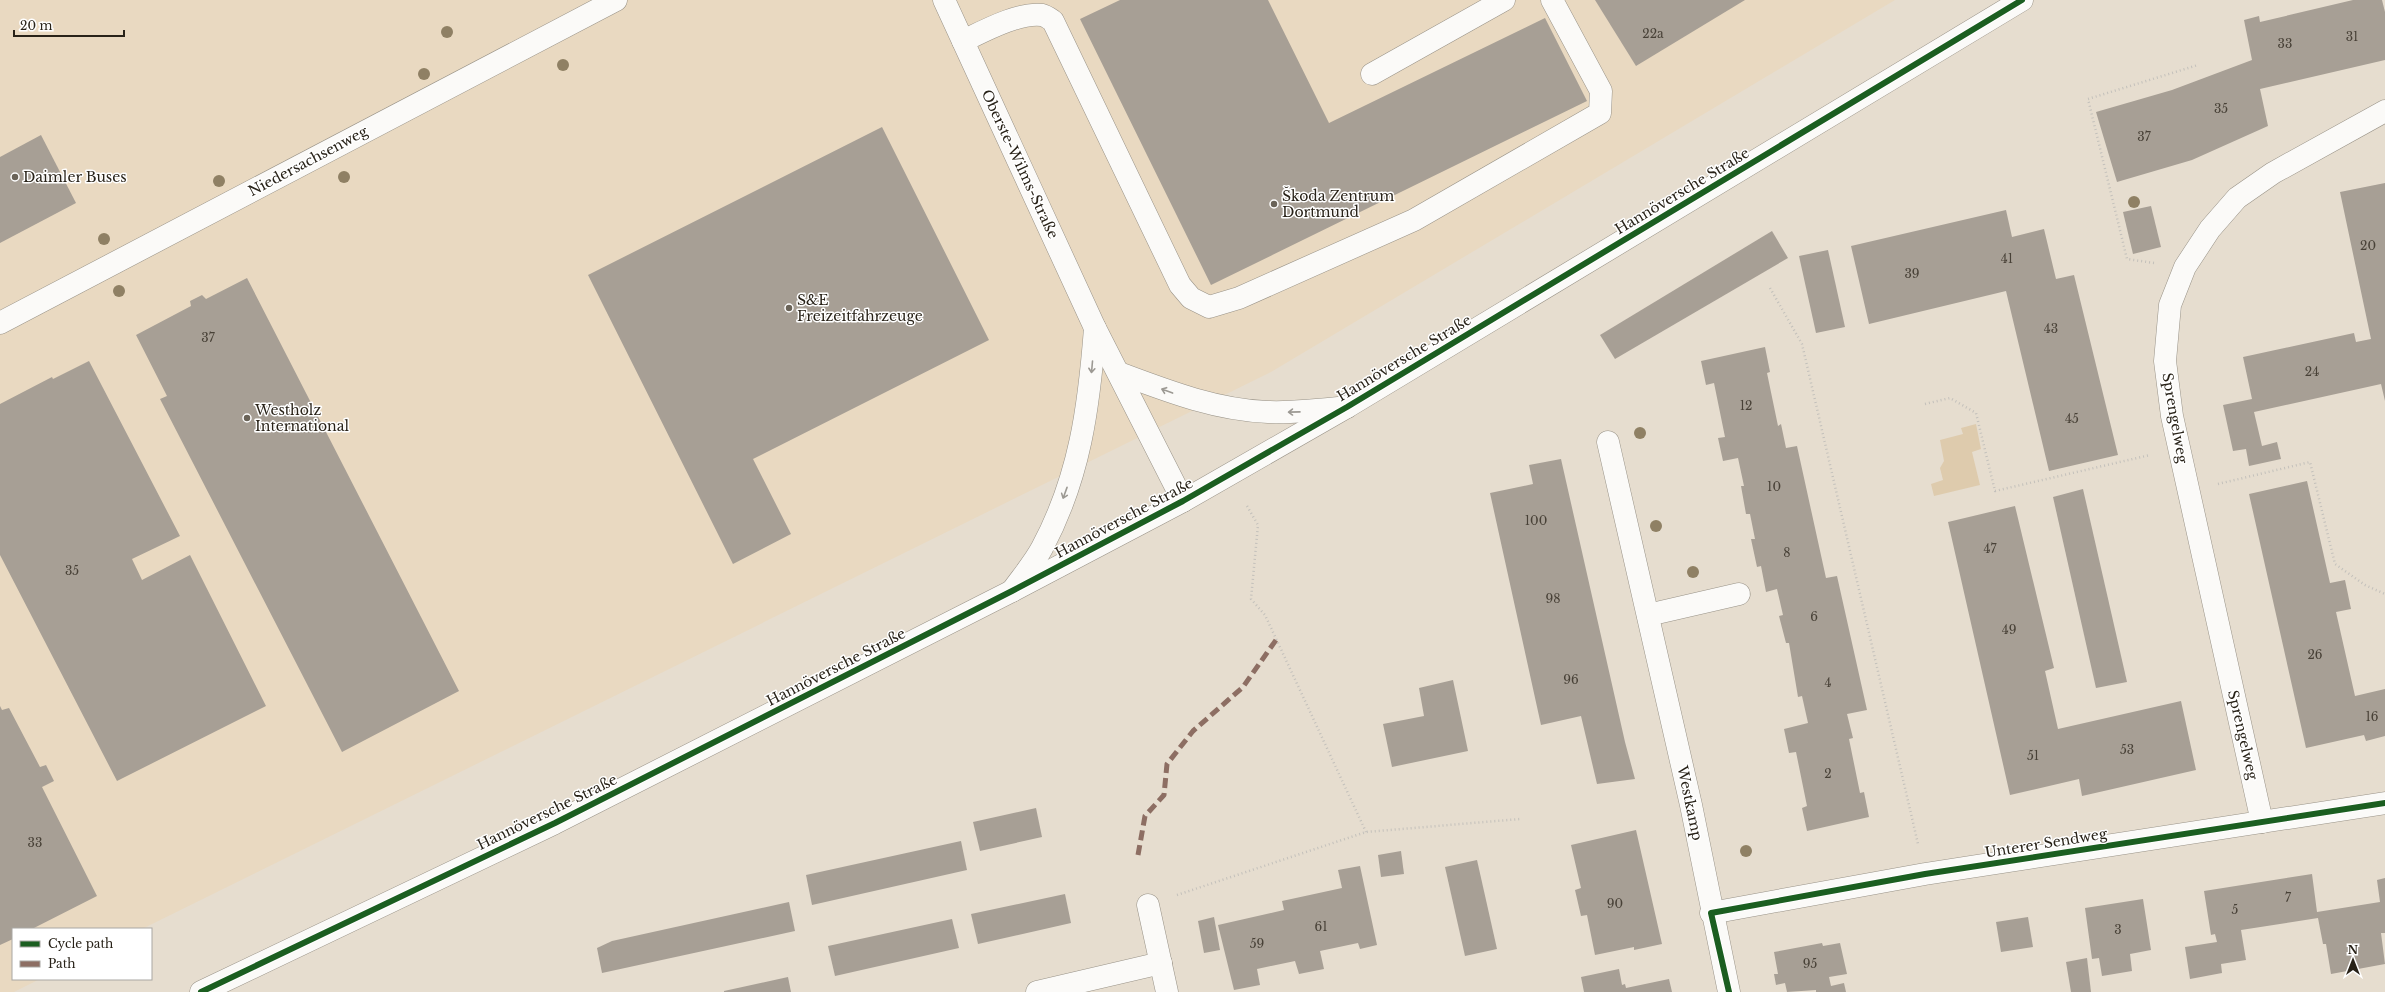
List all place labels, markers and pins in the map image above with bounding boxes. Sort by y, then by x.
place label: Daimler Buses [23,168,127,186]
marker: Daimler Buses [10,172,20,182]
place label: Škoda Zentrum Dortmund [1282,186,1394,221]
marker: Škoda Zentrum Dortmund [1269,199,1279,209]
place label: S&E Freizeitfahrzeuge [797,291,923,325]
marker: S&E Freizeitfahrzeuge [784,303,794,313]
place label: Westholz International [254,401,349,435]
marker: Westholz International [242,413,252,423]

